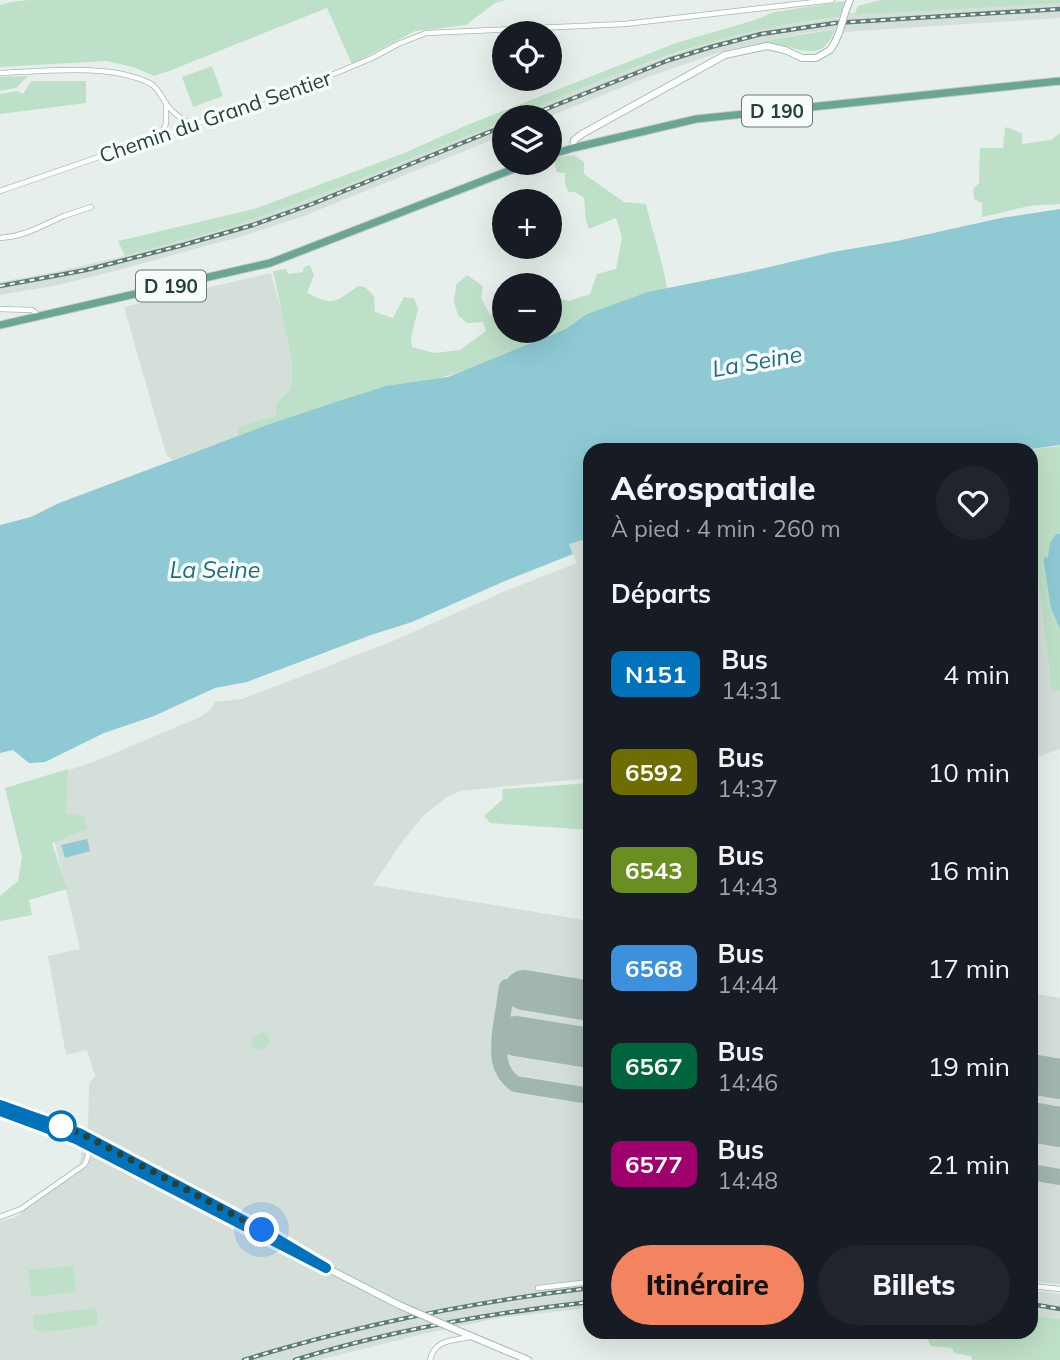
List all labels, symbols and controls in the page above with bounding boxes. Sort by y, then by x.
map controls [492,21,562,343]
button: locate [492,21,562,91]
street label: Chemin du Grand Sentier [96,64,335,168]
road number: D 190 [742,96,812,127]
button: layers [492,105,562,175]
button: + [492,189,562,259]
road number: D 190 [136,270,206,302]
button: − [492,273,562,343]
water label: La Seine [710,339,804,383]
button: heart [936,466,1010,540]
text: Aérospatiale [611,467,816,508]
text: À pied · 4 min · 260 m [611,514,841,543]
water label: La Seine [170,555,260,584]
text: Départs [611,577,711,610]
text: Bus [721,643,768,676]
text: 4 min [943,658,1010,691]
text: N151 [625,659,686,689]
text: 14:31 [721,676,782,705]
text: Bus [718,741,764,774]
text: 10 min [928,756,1010,789]
text: 6592 [625,757,683,787]
text: 14:37 [718,774,778,803]
text: Bus [718,839,764,872]
text: 16 min [928,854,1010,887]
text: 6543 [625,855,683,885]
text: 14:43 [718,872,778,901]
text: Bus [718,937,764,970]
text: 17 min [928,952,1010,985]
text: 6568 [625,953,683,983]
text: 14:44 [718,970,778,999]
text: Bus [718,1035,764,1068]
text: 19 min [928,1050,1010,1083]
text: 6567 [625,1051,683,1081]
text: 14:46 [718,1068,778,1097]
unlabelled marker [46,1111,76,1141]
text: Bus [718,1133,764,1166]
text: 21 min [928,1148,1010,1181]
text: 6577 [625,1149,683,1179]
text: 14:48 [718,1166,778,1195]
your location [244,1212,279,1247]
button: Itinéraire [611,1245,804,1325]
button: Billets [818,1245,1010,1325]

